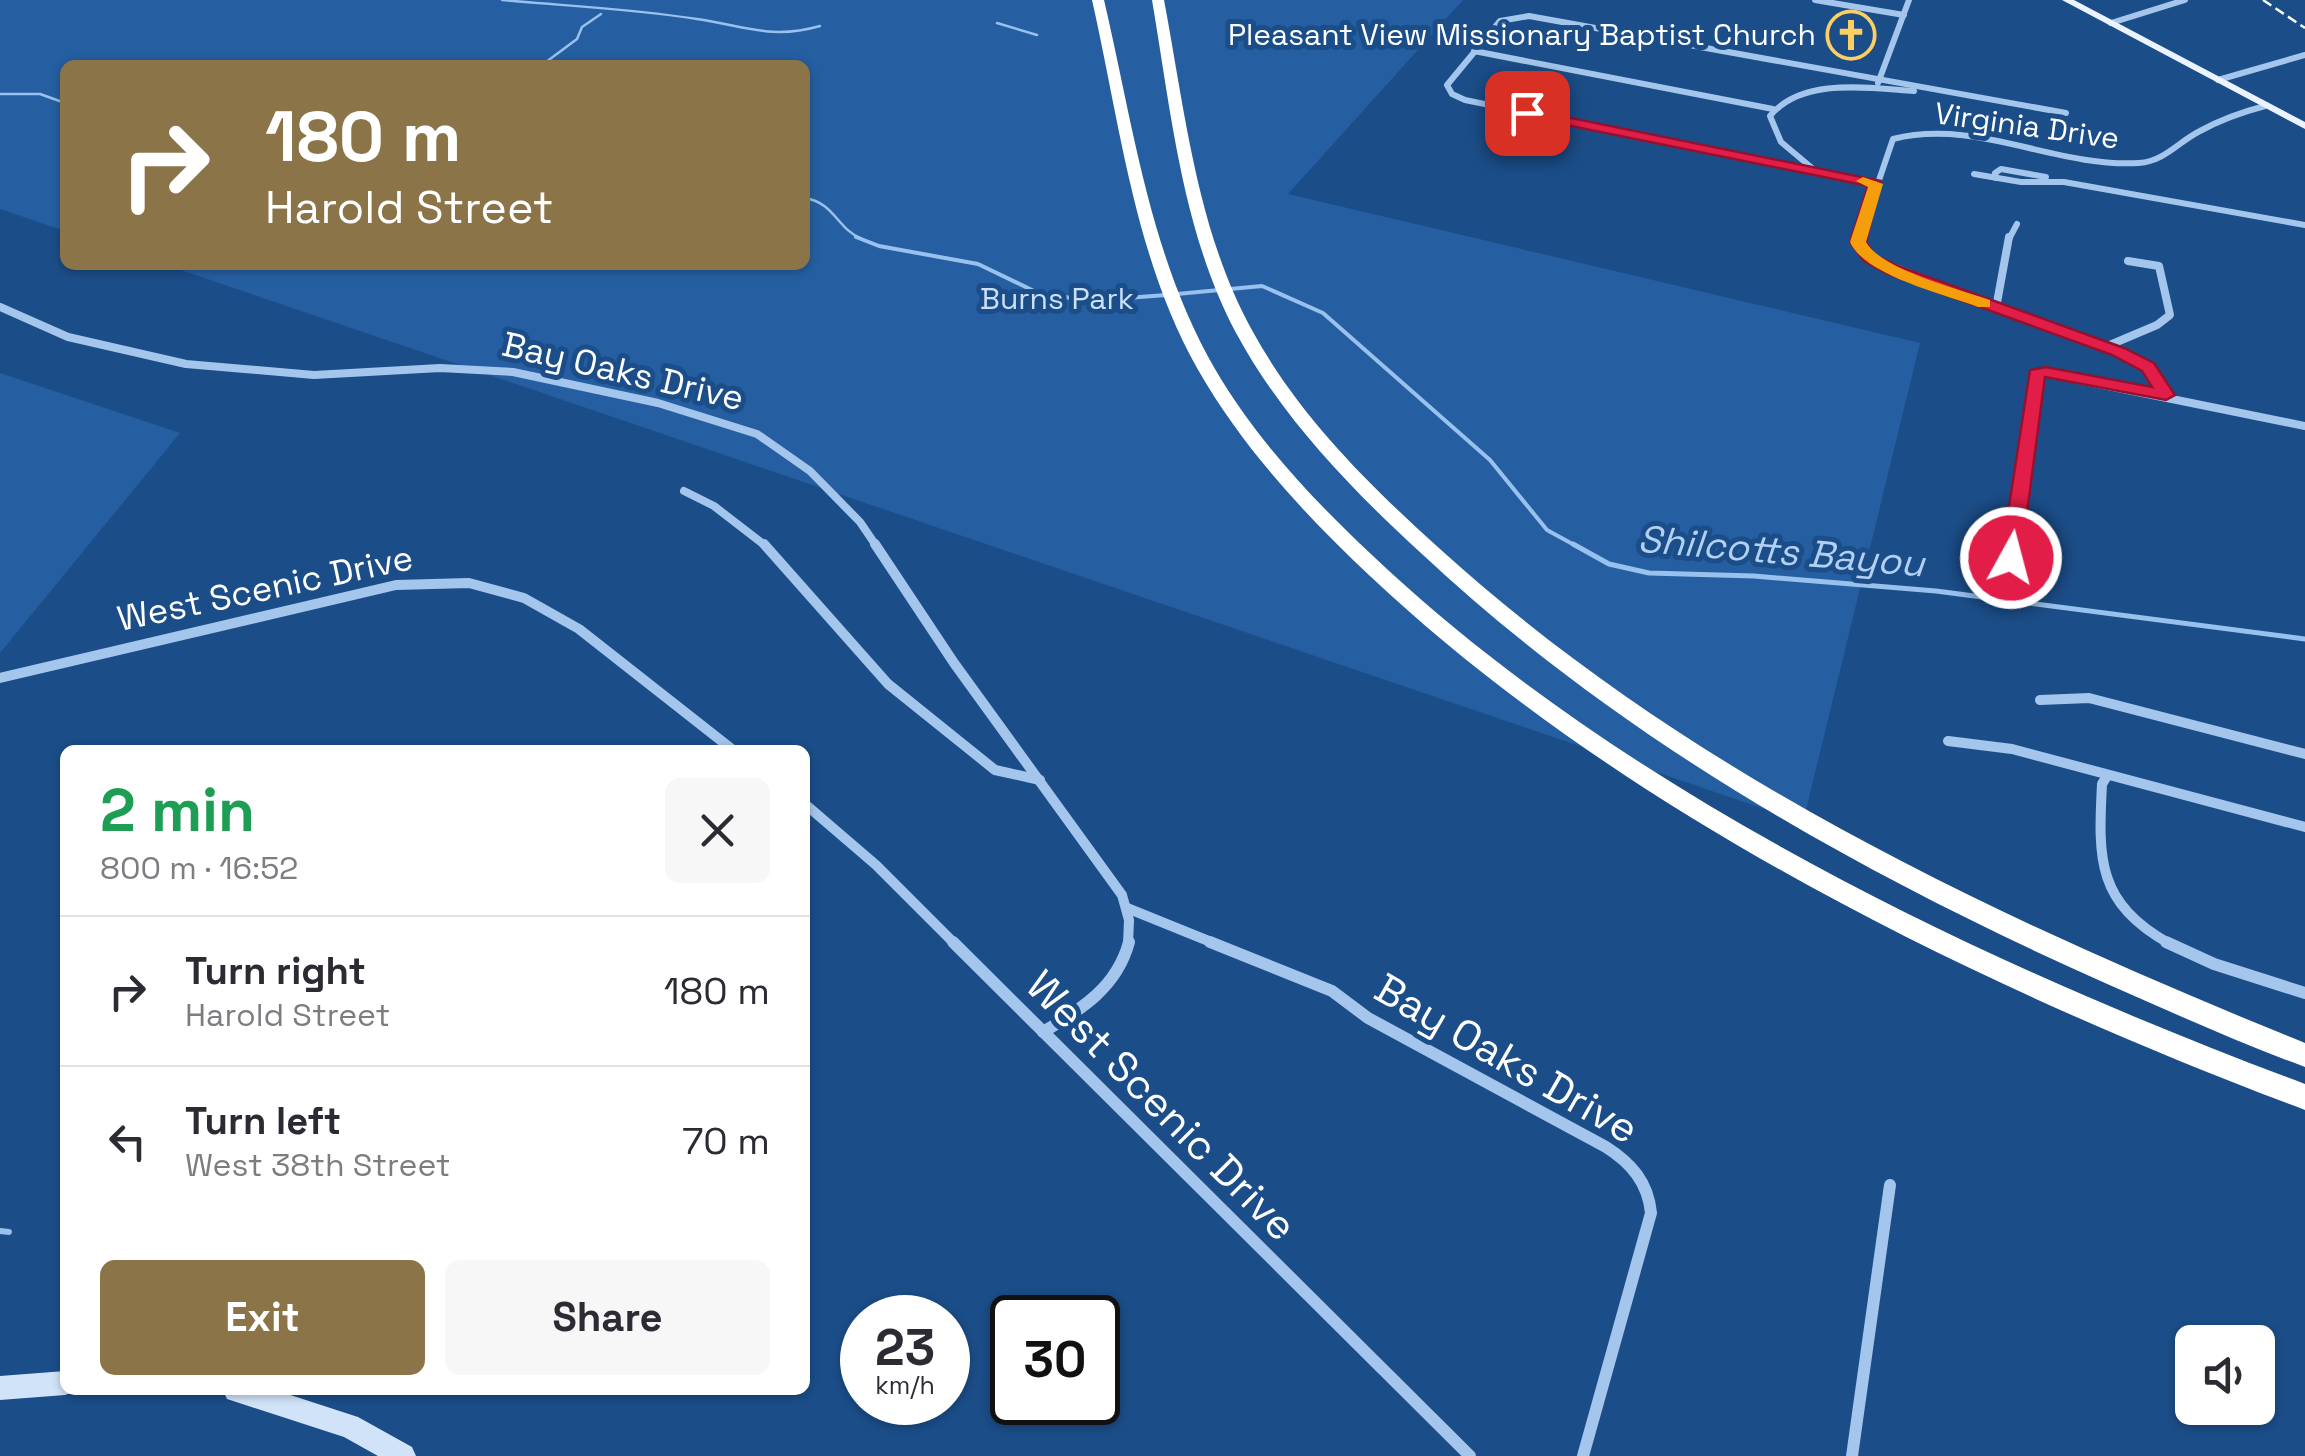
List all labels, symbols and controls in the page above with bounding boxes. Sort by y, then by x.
church icon: Pleasant View Missionary Baptist Church [1825,9,1877,61]
place label: Pleasant View Missionary Baptist Church [1228,15,1816,54]
pin [1485,71,1570,156]
icon: arrive [1500,86,1555,141]
text: 180 m [265,92,462,181]
street label: Virginia Drive [1932,93,2122,158]
icon: right [100,100,230,230]
text: Harold Street [265,179,553,236]
park label: Burns Park [980,279,1134,318]
street label: Bay Oaks Drive [498,322,748,420]
position arrow [1959,506,2063,610]
water label: Shilcotts Bayou [1636,515,1928,588]
street label: West Scenic Drive [113,535,417,641]
text: 2 min [100,772,255,849]
button: close [665,778,770,883]
text: 800 m · 16:52 [100,848,298,888]
text: Turn right [185,947,366,995]
street label: West Scenic Drive [1015,959,1308,1252]
street label: Bay Oaks Drive [1365,962,1648,1155]
icon: right [100,964,155,1019]
text: 180 m [664,967,770,1015]
text: Harold Street [185,995,390,1035]
text: Turn left [185,1097,341,1145]
icon: left [100,1114,155,1169]
text: 70 m [682,1117,770,1165]
text: West 38th Street [185,1145,451,1185]
button: Exit [100,1260,425,1375]
button: Share [445,1260,770,1375]
speed limit sign: 30 [990,1295,1120,1425]
text: 23 [875,1316,935,1380]
map controls [2175,1325,2275,1425]
button: sound [2175,1325,2275,1425]
text: km/h [875,1369,935,1401]

